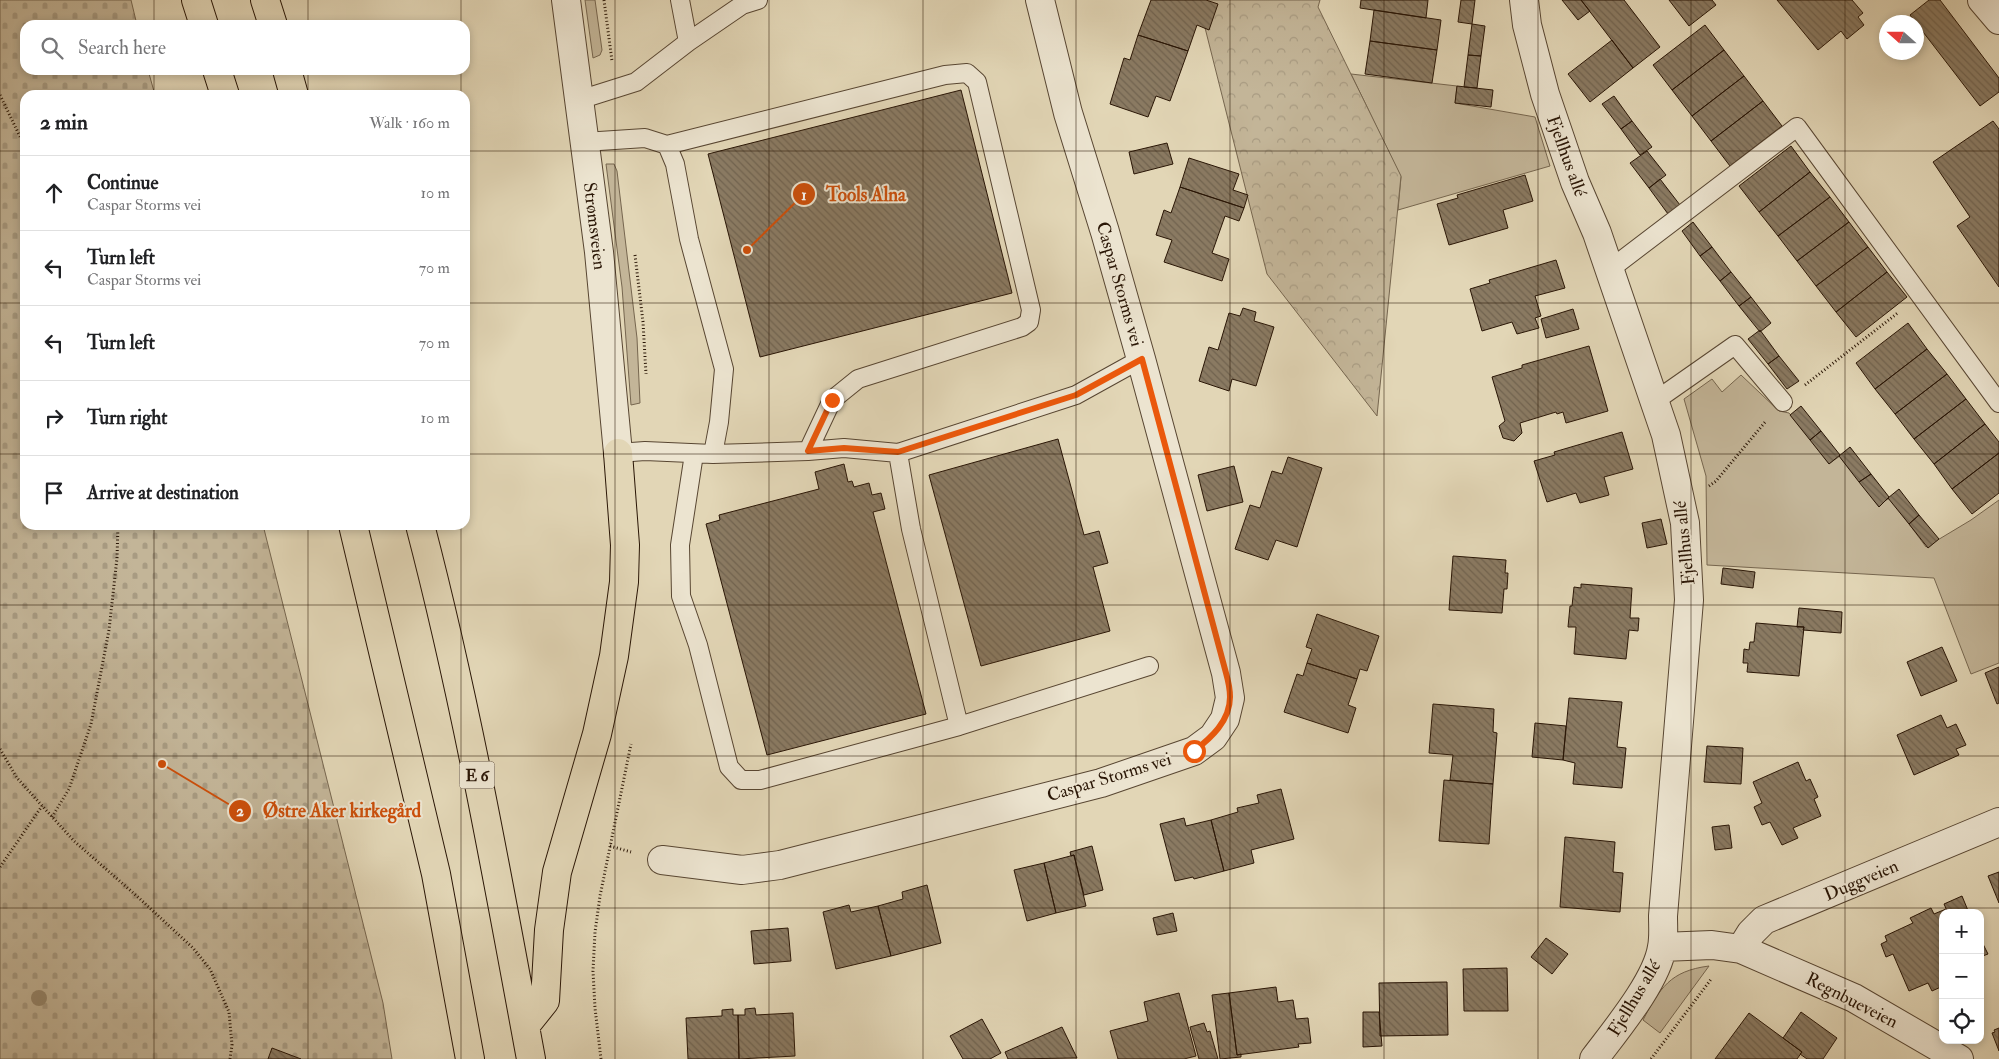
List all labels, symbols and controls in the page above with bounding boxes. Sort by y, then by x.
north arrow [1879,15,1924,60]
search box [20,20,470,75]
icon: search [38,34,66,62]
text: Search here [78,36,166,60]
text: 2 min [40,109,88,136]
street label: Fjellhus allé [1541,112,1592,200]
text: Walk · 160 m [369,113,450,133]
text: Continue [87,171,158,195]
callout: Tools Alna [791,177,916,211]
icon: ahead [40,179,68,207]
street label: Strømsveien [578,181,611,271]
text: 10 m [420,183,450,203]
text: Tools Alna [825,183,907,207]
text: 1 [801,186,807,205]
text: Caspar Storms vei [87,195,201,215]
street label: Caspar Storms vei [1091,219,1148,349]
text: Turn left [87,246,155,270]
icon: left [40,254,68,282]
text: 70 m [419,258,450,278]
text: Caspar Storms vei [87,270,201,290]
icon: left [40,329,68,357]
text: Turn left [87,331,155,355]
text: 70 m [419,333,450,353]
route end [821,389,844,412]
icon: right [40,404,68,432]
text: Turn right [87,406,167,430]
text: 10 m [420,408,450,428]
icon: arrive [40,479,68,507]
text: Arrive at destination [87,481,239,505]
street label: Fjellhus allé [1669,499,1700,586]
route start [1183,740,1206,763]
street label: Caspar Storms vei [1044,748,1174,807]
road number: E 6 [460,762,494,788]
callout: Østre Aker kirkegård [227,794,431,828]
text: Østre Aker kirkegård [263,799,422,824]
text: 2 [236,802,244,821]
street label: Duggveien [1821,855,1902,906]
map controls [1939,909,1984,1044]
button: + [1939,909,1984,954]
button: − [1939,954,1984,999]
street label: Fjellhus allé [1603,956,1666,1041]
street label: Regnbueveien [1802,967,1902,1034]
button: locate [1939,999,1984,1044]

